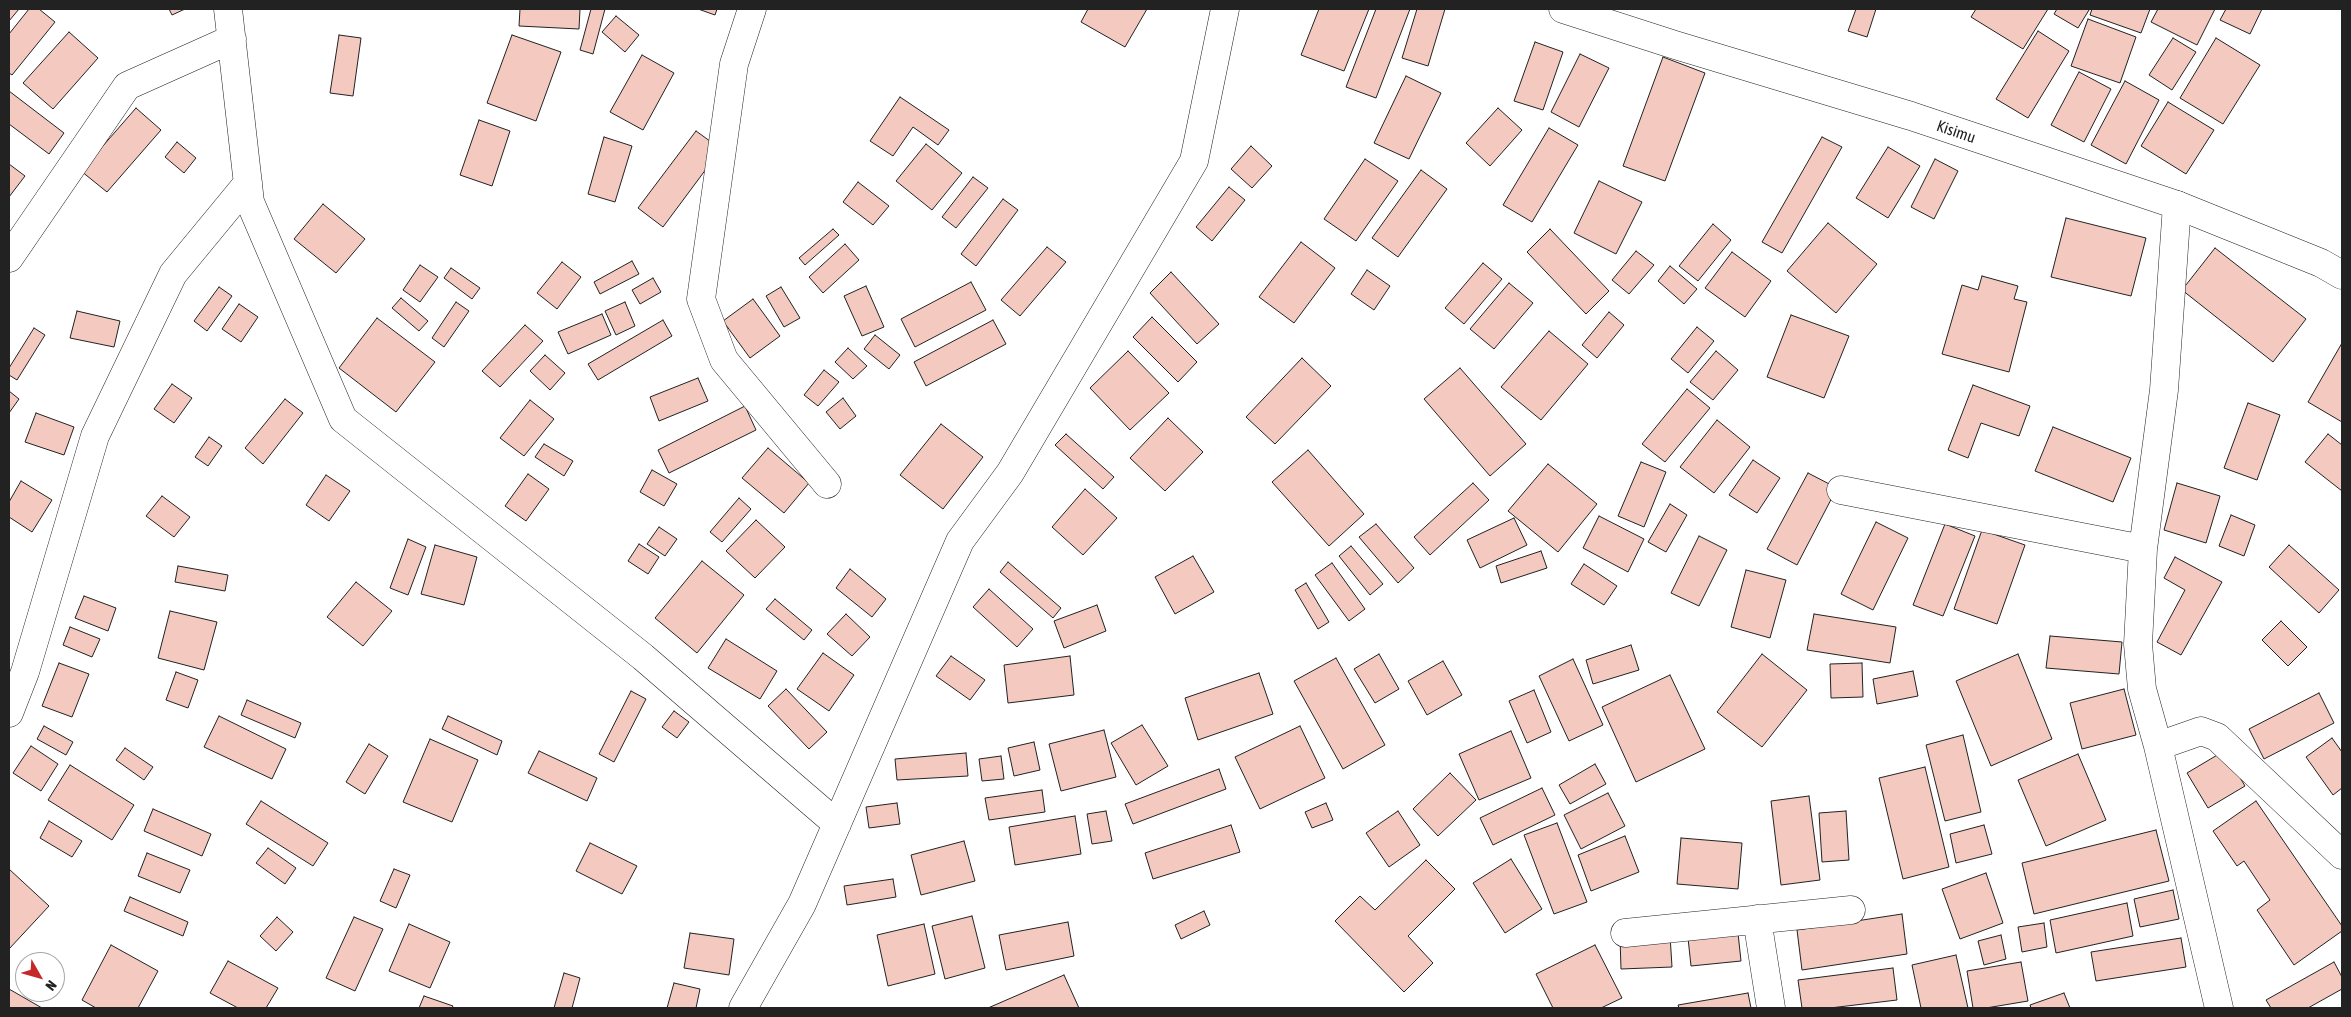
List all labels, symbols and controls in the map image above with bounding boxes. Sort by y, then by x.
street label: Kisimu [1934,116,1978,148]
north arrow [15,952,65,1002]
text: N [42,977,60,994]

